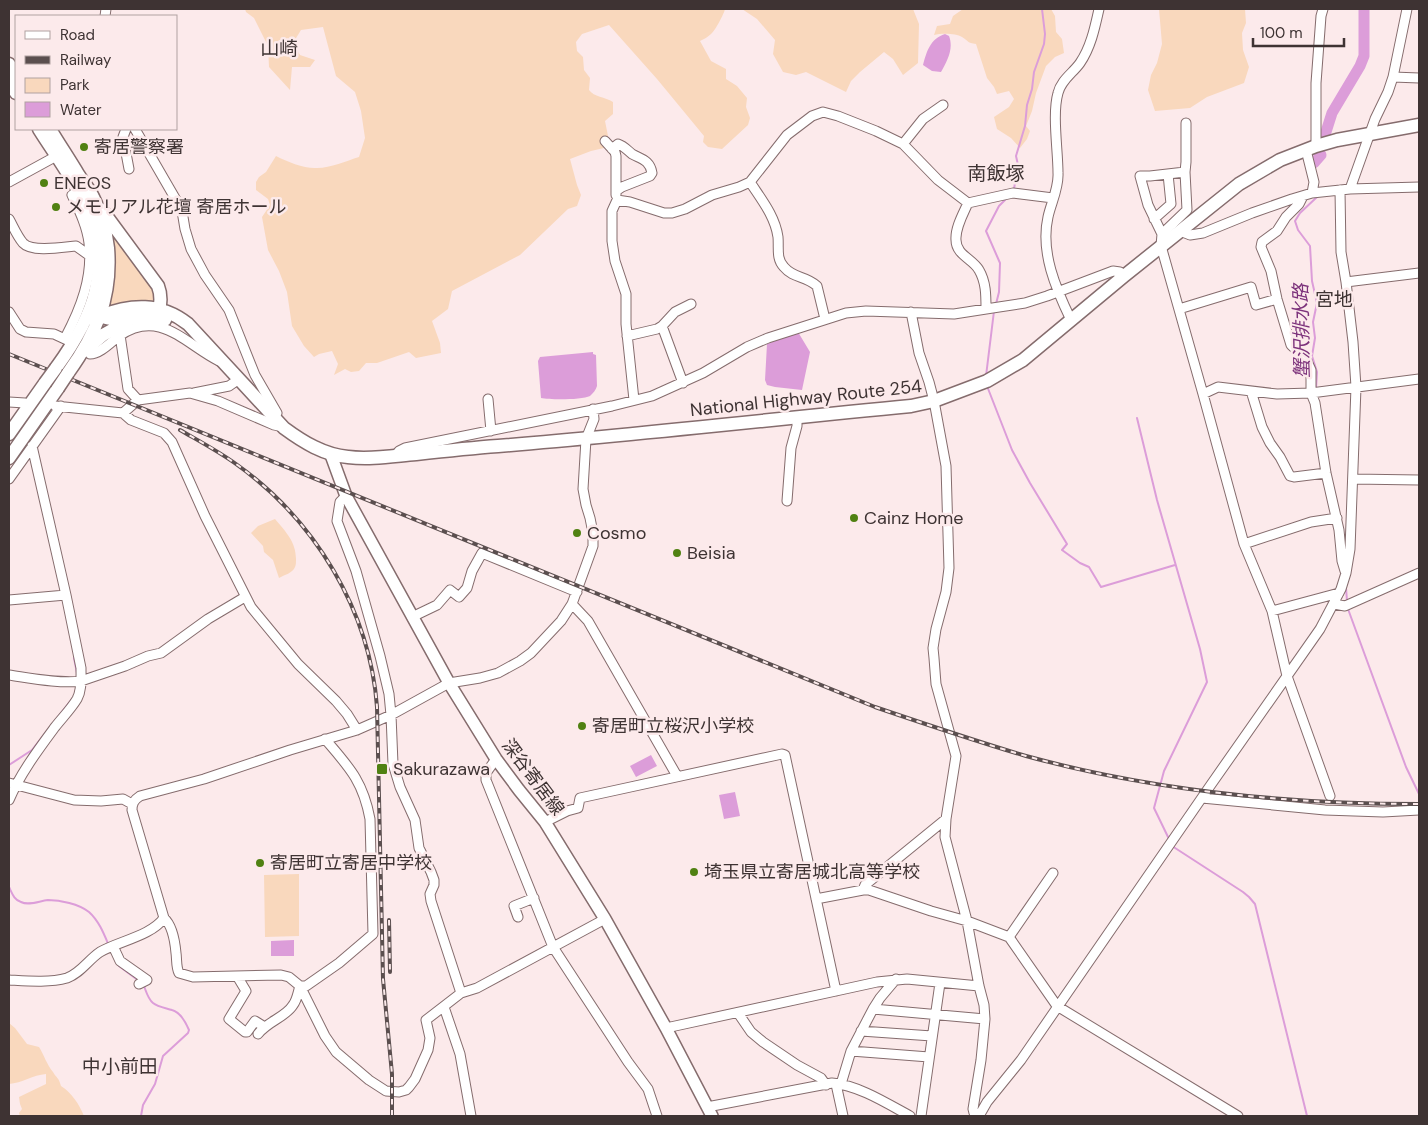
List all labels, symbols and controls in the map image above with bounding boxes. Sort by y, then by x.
legend [15,15,178,130]
scale bar [1253,15,1344,47]
text: 100 m [1260,23,1303,43]
text: Road [60,25,95,45]
district label: 山崎 [260,36,298,61]
text: Railway [60,50,112,70]
text: Park [60,75,90,95]
text: Water [60,100,102,120]
place label: 寄居警察署 [94,135,184,159]
marker: 寄居警察署 [78,141,90,153]
district label: 南飯塚 [967,161,1025,186]
place label: ENEOS [54,171,111,195]
marker: ENEOS [38,177,50,189]
place label: メモリアル花壇 寄居ホール [66,195,287,219]
marker: メモリアル花壇 寄居ホール [50,201,62,213]
water label: 蟹沢排水路 [1288,281,1315,379]
district label: 宮地 [1315,287,1353,312]
street label: National Highway Route 254 [689,374,923,422]
place label: Cainz Home [864,506,964,530]
marker: Cainz Home [848,512,860,524]
place label: Cosmo [587,521,646,545]
marker: Cosmo [571,527,583,539]
place label: Beisia [687,541,736,565]
marker: Beisia [671,547,683,559]
place label: 寄居町立桜沢小学校 [592,714,754,738]
marker: 寄居町立桜沢小学校 [576,720,588,732]
street label: 深谷寄居線 [496,734,570,820]
place label: Sakurazawa [393,757,490,781]
marker: Sakurazawa [375,762,389,776]
place label: 寄居町立寄居中学校 [270,851,432,875]
marker: 寄居町立寄居中学校 [254,857,266,869]
place label: 埼玉県立寄居城北高等学校 [704,860,920,884]
marker: 埼玉県立寄居城北高等学校 [688,866,700,878]
district label: 中小前田 [82,1054,158,1079]

